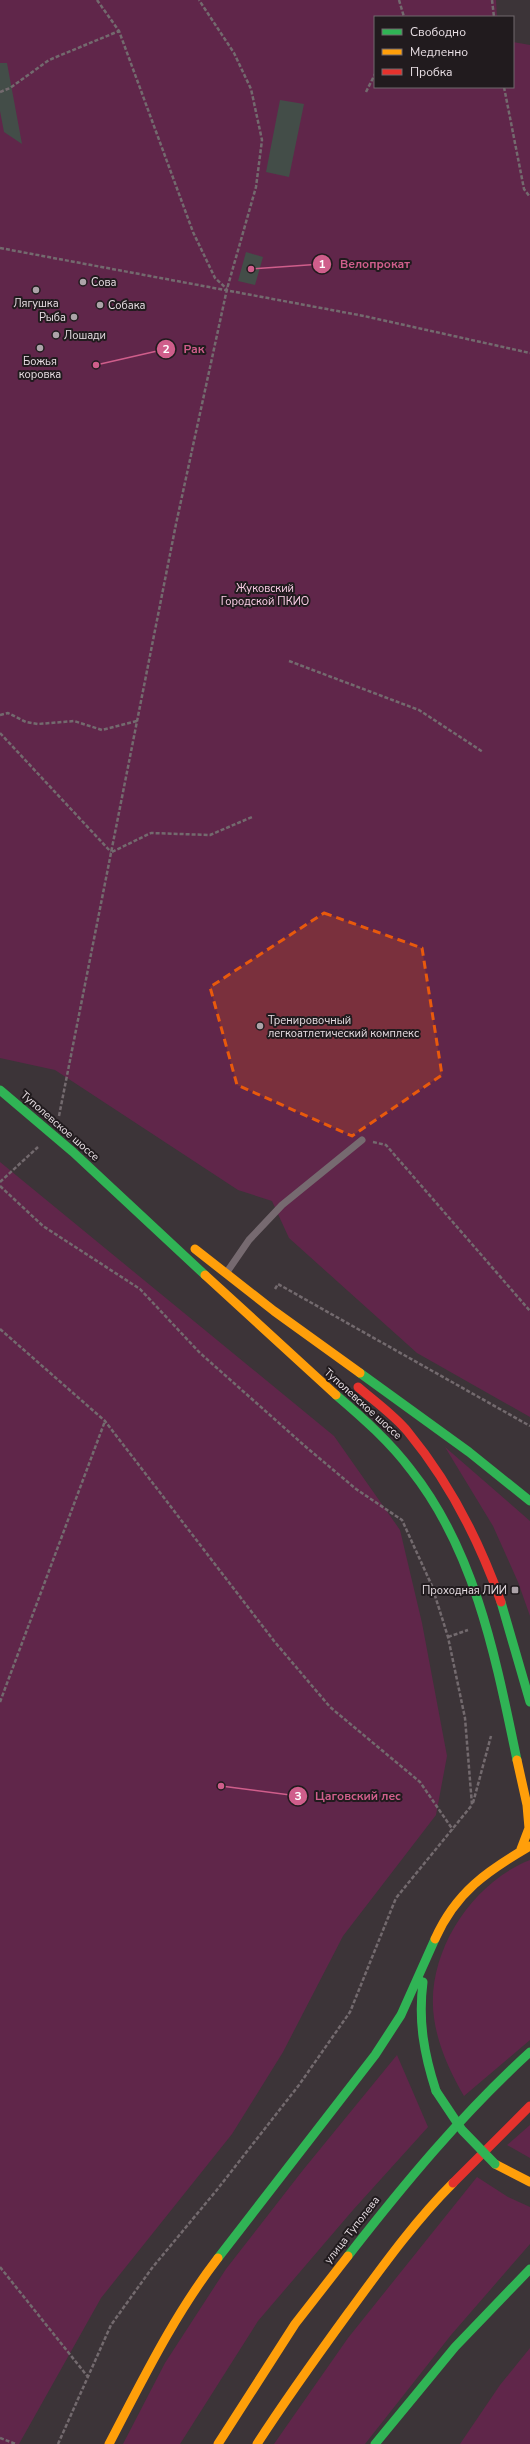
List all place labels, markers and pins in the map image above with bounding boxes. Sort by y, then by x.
callout: Велопрокат [312,252,418,276]
place label: Сова [91,275,117,290]
marker: Сова [78,277,88,287]
marker: Лягушка [31,285,41,295]
place label: Лягушка [13,296,59,311]
place label: Собака [108,298,145,313]
marker: Собака [95,300,105,310]
place label: Рыба [39,310,66,325]
marker: Рыба [69,312,79,322]
place label: Лошади [64,328,106,343]
marker: Лошади [51,330,61,340]
callout: Рак [156,337,213,361]
marker: Божья коровка [35,343,45,353]
place label: Божья коровка [19,354,61,382]
place label: Тренировочный легкоатлетический комплекс [268,1013,419,1041]
marker: Тренировочный легкоатлетический комплекс [255,1021,265,1031]
place label: Проходная ЛИИ [422,1583,507,1598]
marker: Проходная ЛИИ [510,1585,520,1595]
callout: Цаговский лес [288,1784,409,1808]

